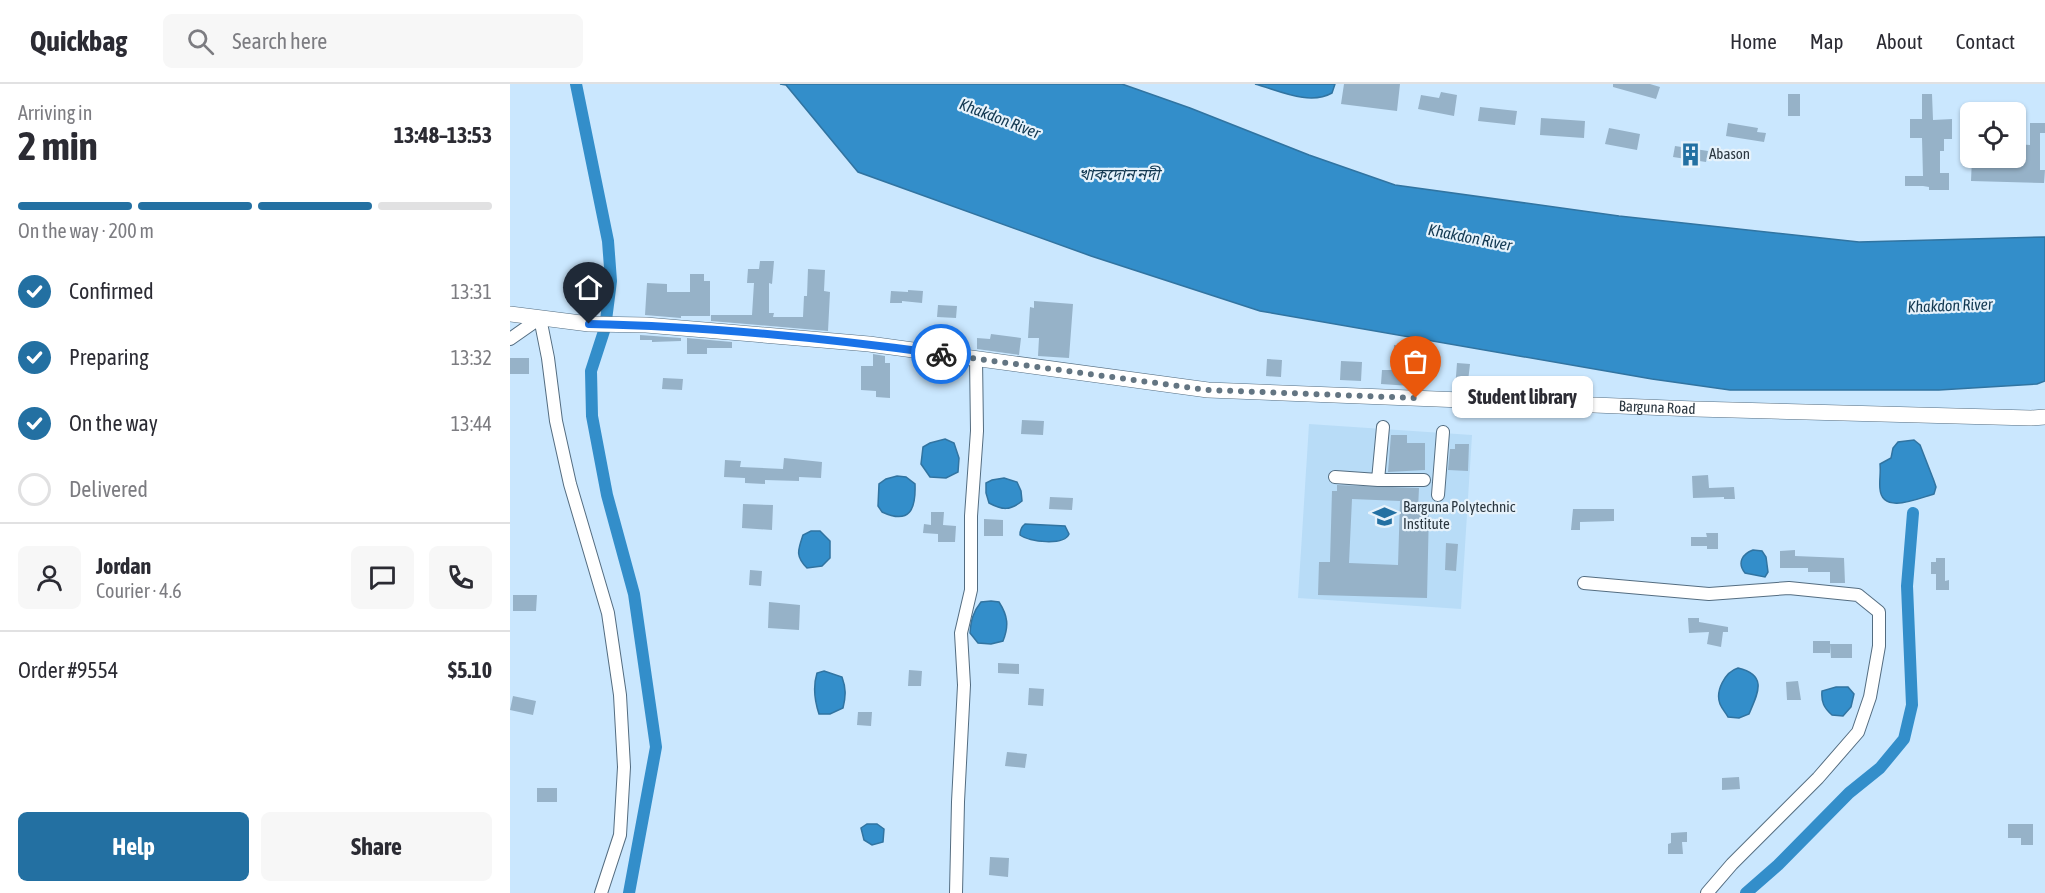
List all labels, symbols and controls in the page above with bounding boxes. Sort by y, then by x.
search box [163,14,583,68]
text: Quickbag [30,25,127,57]
icon: search [184,25,217,58]
text: Search here [232,28,327,54]
text: Home [1730,29,1777,53]
text: Map [1810,29,1844,53]
text: About [1877,29,1923,53]
text: Contact [1956,29,2015,53]
water label: Khakdon River [957,94,1044,142]
text: Arriving in [18,101,92,124]
map controls [1960,102,2026,168]
button: locate [1960,102,2026,168]
text: 13:48–13:53 [394,122,492,148]
text: 2 min [18,124,98,168]
building icon: Abason [1678,141,1704,167]
place label: Abason [1709,145,1750,162]
water label: খাকদোন নদী [1078,165,1162,183]
text: On the way · 200 m [18,219,154,242]
water label: Khakdon River [1427,220,1515,254]
pin [563,262,614,324]
icon: home [572,271,605,304]
icon: check [18,275,51,308]
text: Confirmed [69,278,154,304]
text: 13:31 [451,280,492,303]
water label: Khakdon River [1907,294,1994,315]
courier [911,324,971,384]
pin [1390,336,1441,398]
icon: bike [925,338,958,371]
icon: check [18,341,51,374]
text: Preparing [69,344,149,370]
icon: bag [1399,345,1432,378]
text: 13:32 [451,346,492,369]
callout: Student library [1452,377,1593,419]
text: Student library [1468,385,1577,408]
street label: Barguna Road [1618,397,1696,417]
icon: check [18,407,51,440]
text: On the way [69,410,158,436]
text: 13:44 [451,412,492,435]
text: Delivered [69,476,148,502]
place label: Barguna Polytechnic Institute [1403,498,1516,532]
school or university icon: Barguna Polytechnic Institute [1372,503,1398,529]
button: person [18,546,81,609]
button: chat [351,546,414,609]
button: phone [429,546,492,609]
text: Jordan [96,553,151,579]
text: Courier · 4.6 [96,579,182,602]
text: Order #9554 [18,657,118,683]
text: $5.10 [448,657,492,683]
button: Help [18,812,249,881]
button: Share [261,812,492,881]

